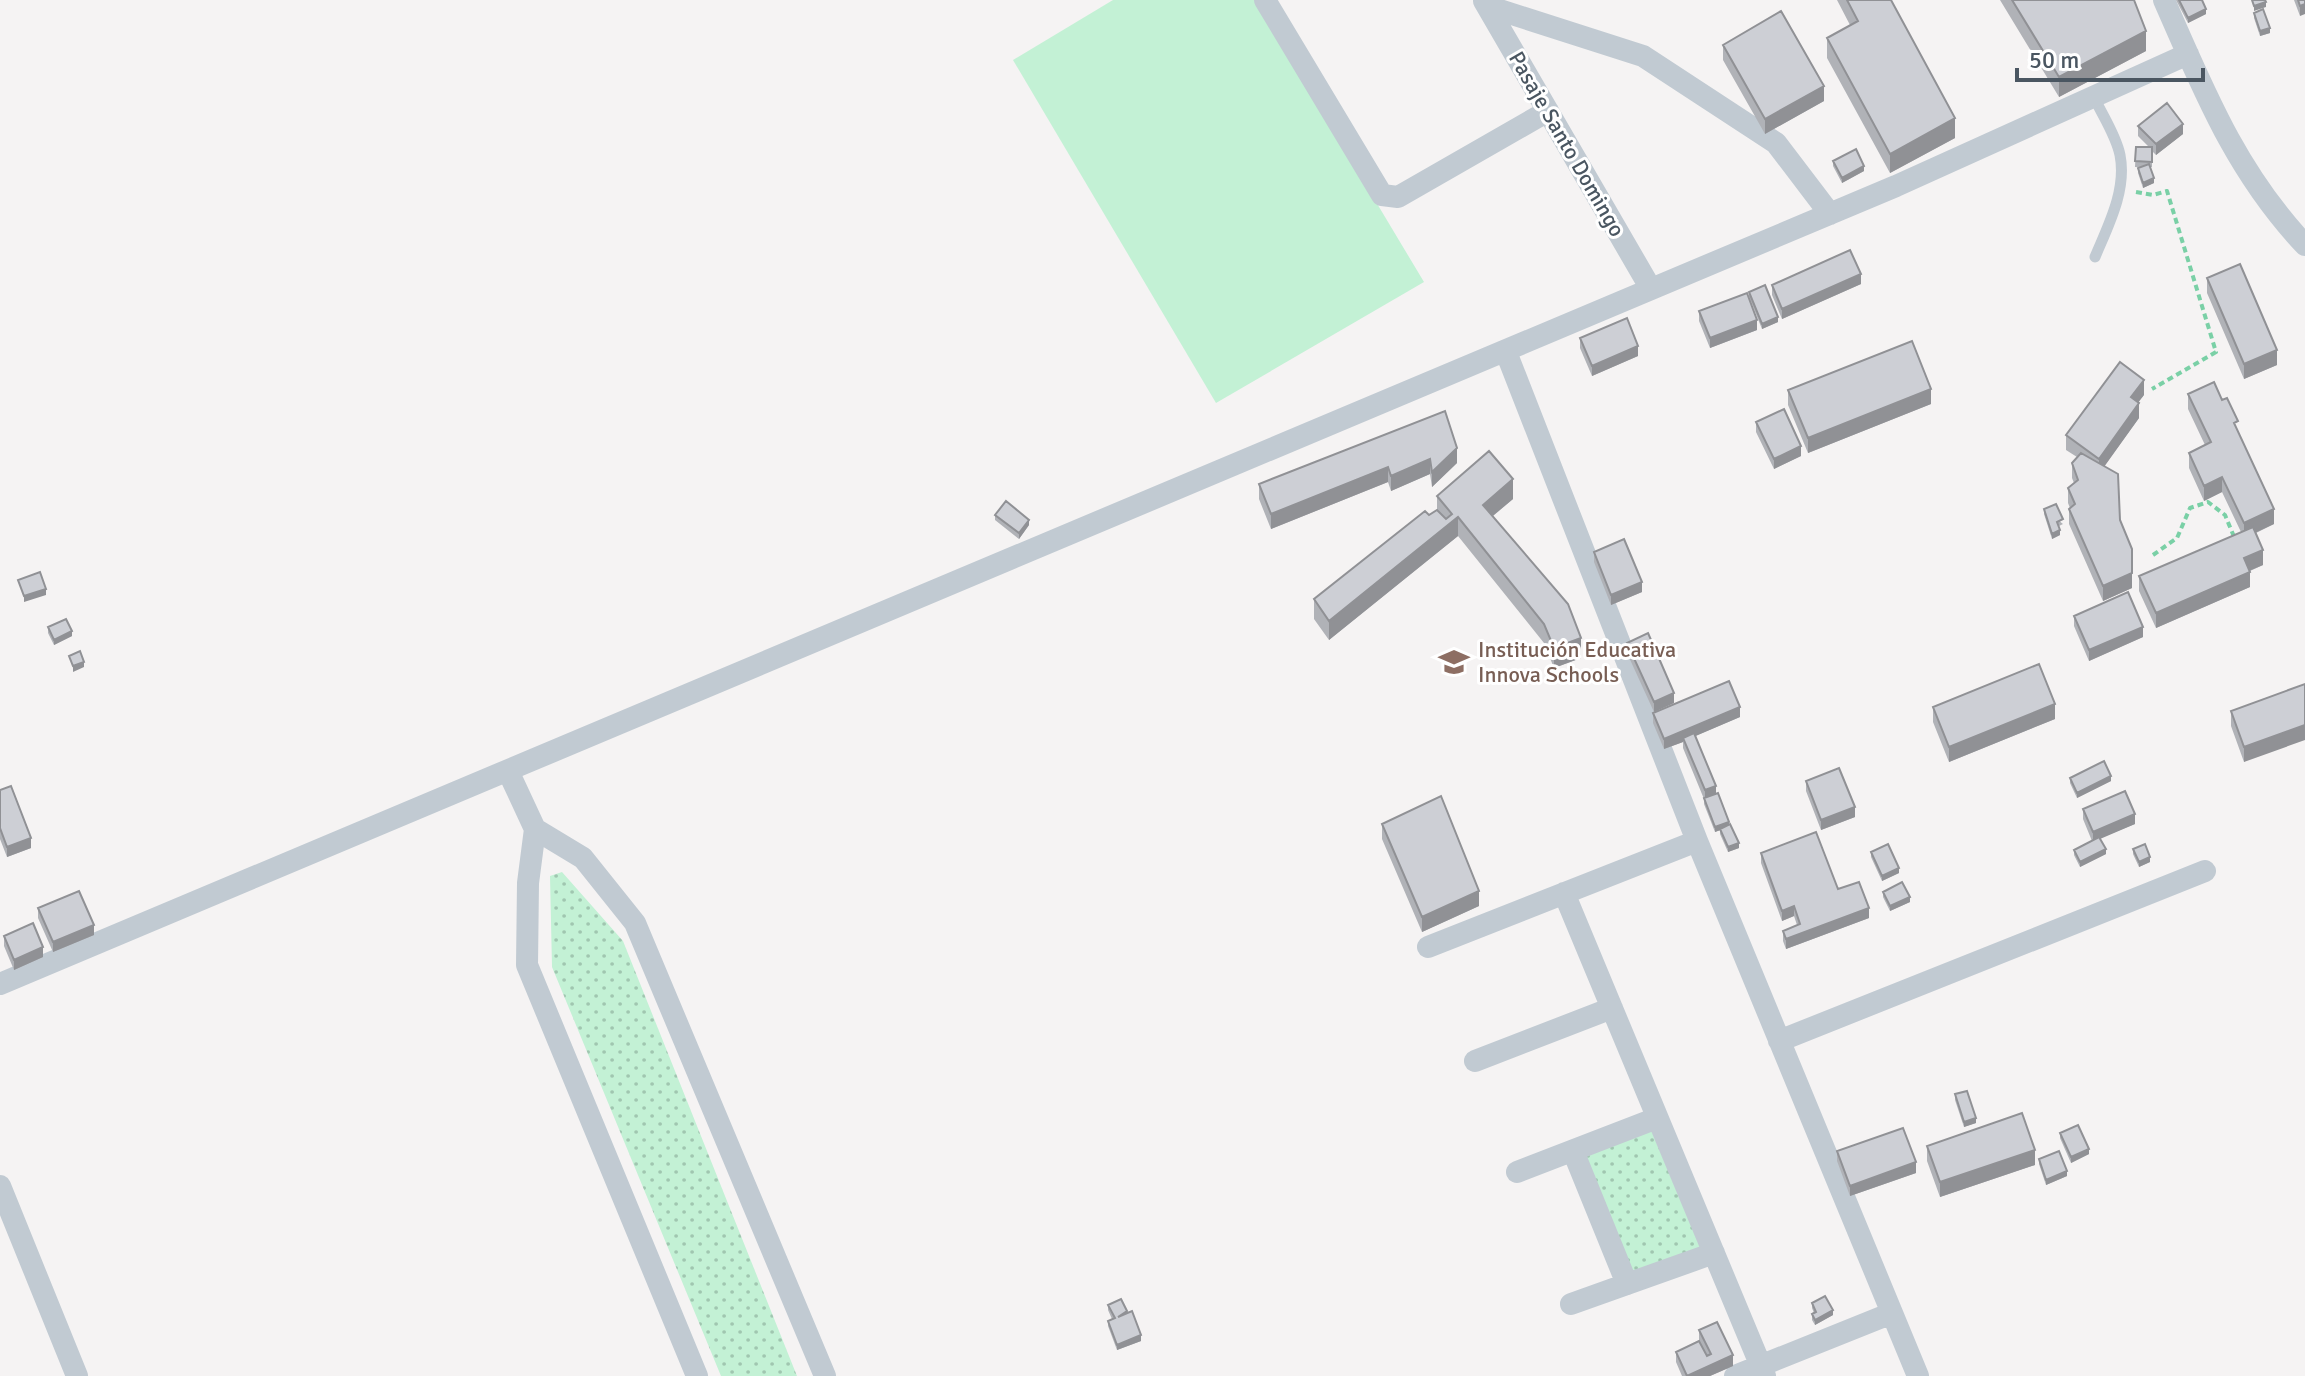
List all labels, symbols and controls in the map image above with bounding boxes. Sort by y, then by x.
scale bar [2017,32,2203,82]
text: 50 m [2029,45,2079,75]
street label: Pasaje Santo Domingo [1503,47,1631,241]
place label: Institución Educativa Innova Schools [1478,636,1676,688]
school or university icon: Institución Educativa Innova Schools [1437,645,1471,679]

